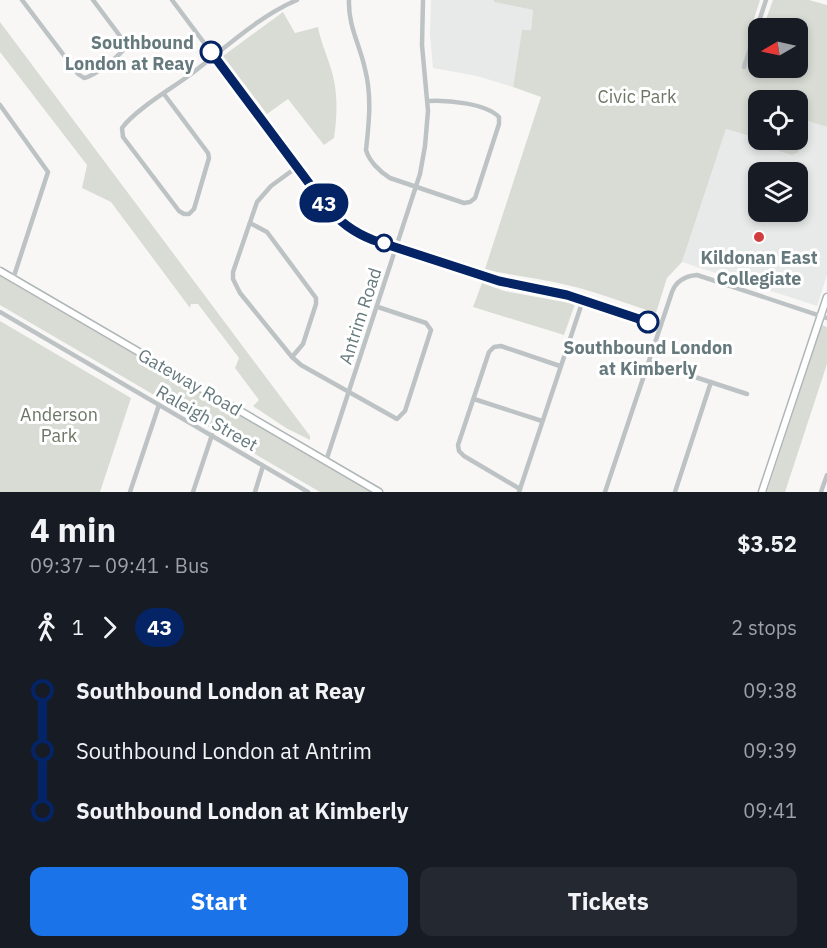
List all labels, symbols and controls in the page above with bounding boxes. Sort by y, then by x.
north arrow [748,18,808,78]
map controls [748,18,808,222]
place label: Southbound London at Reay [65,31,194,75]
marker: Southbound London at Reay [200,41,222,63]
park label: Civic Park [598,85,677,108]
button: locate [748,90,808,150]
button: layers [748,162,808,222]
line badge: 43 [297,184,351,222]
text: 43 [311,189,337,217]
marker: Kildonan East Collegiate [752,230,766,244]
unlabelled marker [375,234,393,252]
place label: Kildonan East Collegiate [700,246,818,290]
street label: Antrim Road [334,265,386,367]
marker: Southbound London at Kimberly [637,311,659,333]
place label: Southbound London at Kimberly [563,336,733,380]
street label: Gateway Road [134,343,246,421]
street label: Raleigh Street [152,380,262,456]
park label: Anderson Park [20,403,98,447]
text: 4 min [30,508,116,551]
text: $3.52 [737,529,797,558]
text: 09:37 – 09:41 · Bus [30,552,209,579]
icon: walk [30,611,63,644]
icon: forward [93,611,126,644]
text: 43 [147,613,172,641]
text: 1 [72,614,84,641]
text: 2 stops [731,614,797,641]
text: Southbound London at Reay [76,676,365,705]
text: 09:38 [743,677,797,704]
text: Southbound London at Antrim [76,736,372,765]
text: 09:39 [743,737,797,764]
text: Southbound London at Kimberly [76,796,409,825]
text: 09:41 [743,797,797,824]
button: Start [30,867,408,936]
button: Tickets [420,867,797,936]

